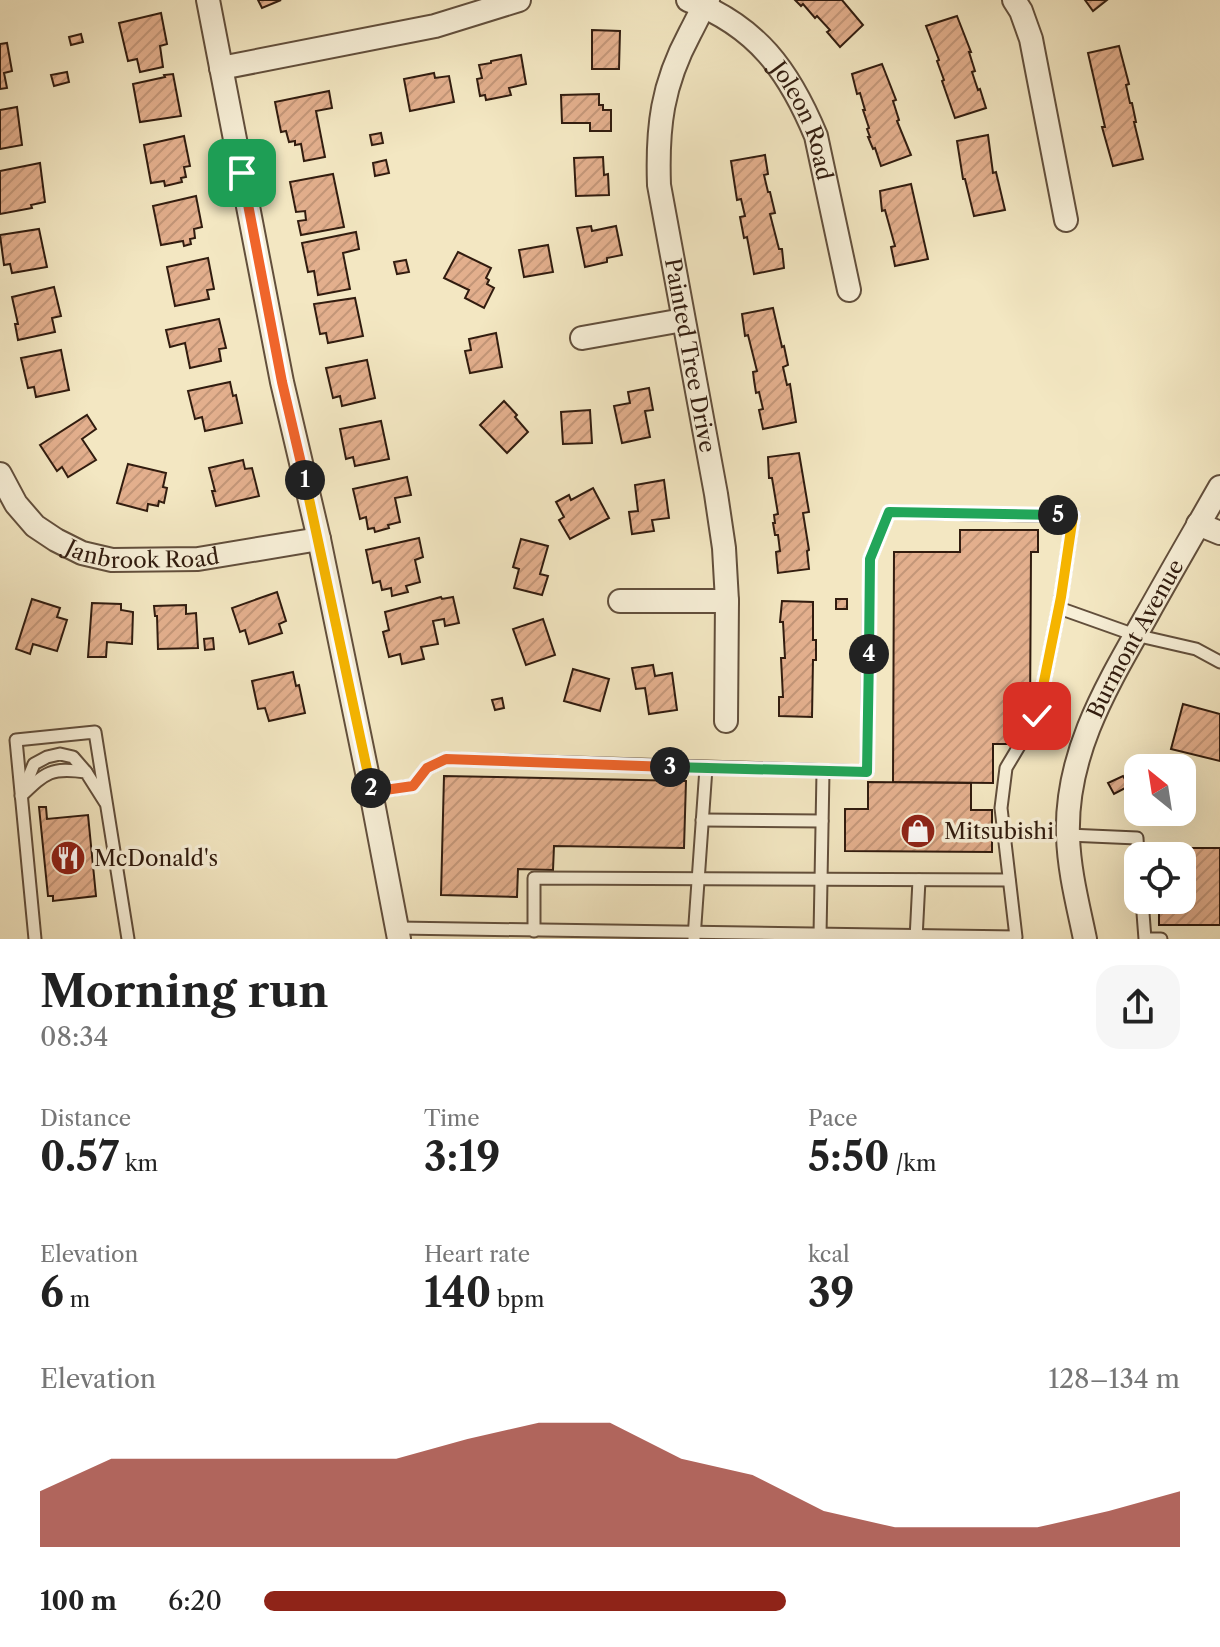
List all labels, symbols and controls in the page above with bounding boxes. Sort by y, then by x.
street label: Joleon Road [764,53,839,183]
pin [208,139,276,207]
icon: arrive [220,151,264,195]
street label: Painted Tree Drive [659,256,722,455]
pin: 1 [285,460,325,500]
text: 1 [300,466,310,493]
pin: 5 [1038,495,1078,535]
text: 5 [1052,501,1064,528]
street label: Janbrook Road [58,532,221,574]
street label: Burmont Avenue [1081,554,1189,722]
pin: 4 [849,634,889,674]
text: 4 [862,640,876,667]
pin [1003,682,1071,750]
icon: check [1015,694,1059,738]
pin: 3 [650,747,690,787]
text: 3 [664,753,676,780]
north arrow [1124,754,1196,826]
map controls [1124,754,1196,914]
pin: 2 [351,768,391,808]
text: 2 [365,774,378,801]
shop icon: Mitsubishi [899,812,937,850]
place label: Mitsubishi [944,818,1054,845]
restaurant icon: McDonald's [49,839,87,877]
button: locate [1124,842,1196,914]
place label: McDonald's [94,845,218,872]
text: Morning run [40,964,329,1018]
button: share [1096,965,1180,1049]
text: 08:34 [40,1021,109,1053]
text: Distance [40,1105,131,1132]
text: Time [424,1105,480,1132]
text: Pace [808,1105,858,1132]
text: 0.57 [40,1132,119,1181]
text: 3:19 [424,1132,500,1181]
text: 5:50 [808,1132,890,1181]
text: km [119,1150,158,1177]
text: /km [890,1150,937,1177]
text: Elevation [40,1241,138,1268]
text: Heart rate [424,1241,530,1268]
text: kcal [808,1241,850,1268]
text: 6 [40,1268,64,1317]
text: 140 [424,1268,491,1317]
text: 39 [808,1268,854,1317]
text: m [64,1286,90,1313]
text: bpm [491,1286,544,1313]
text: Elevation [40,1363,156,1395]
text: 128–134 m [1048,1363,1180,1395]
text: 100 m [40,1585,117,1617]
text: 6:20 [168,1585,222,1617]

